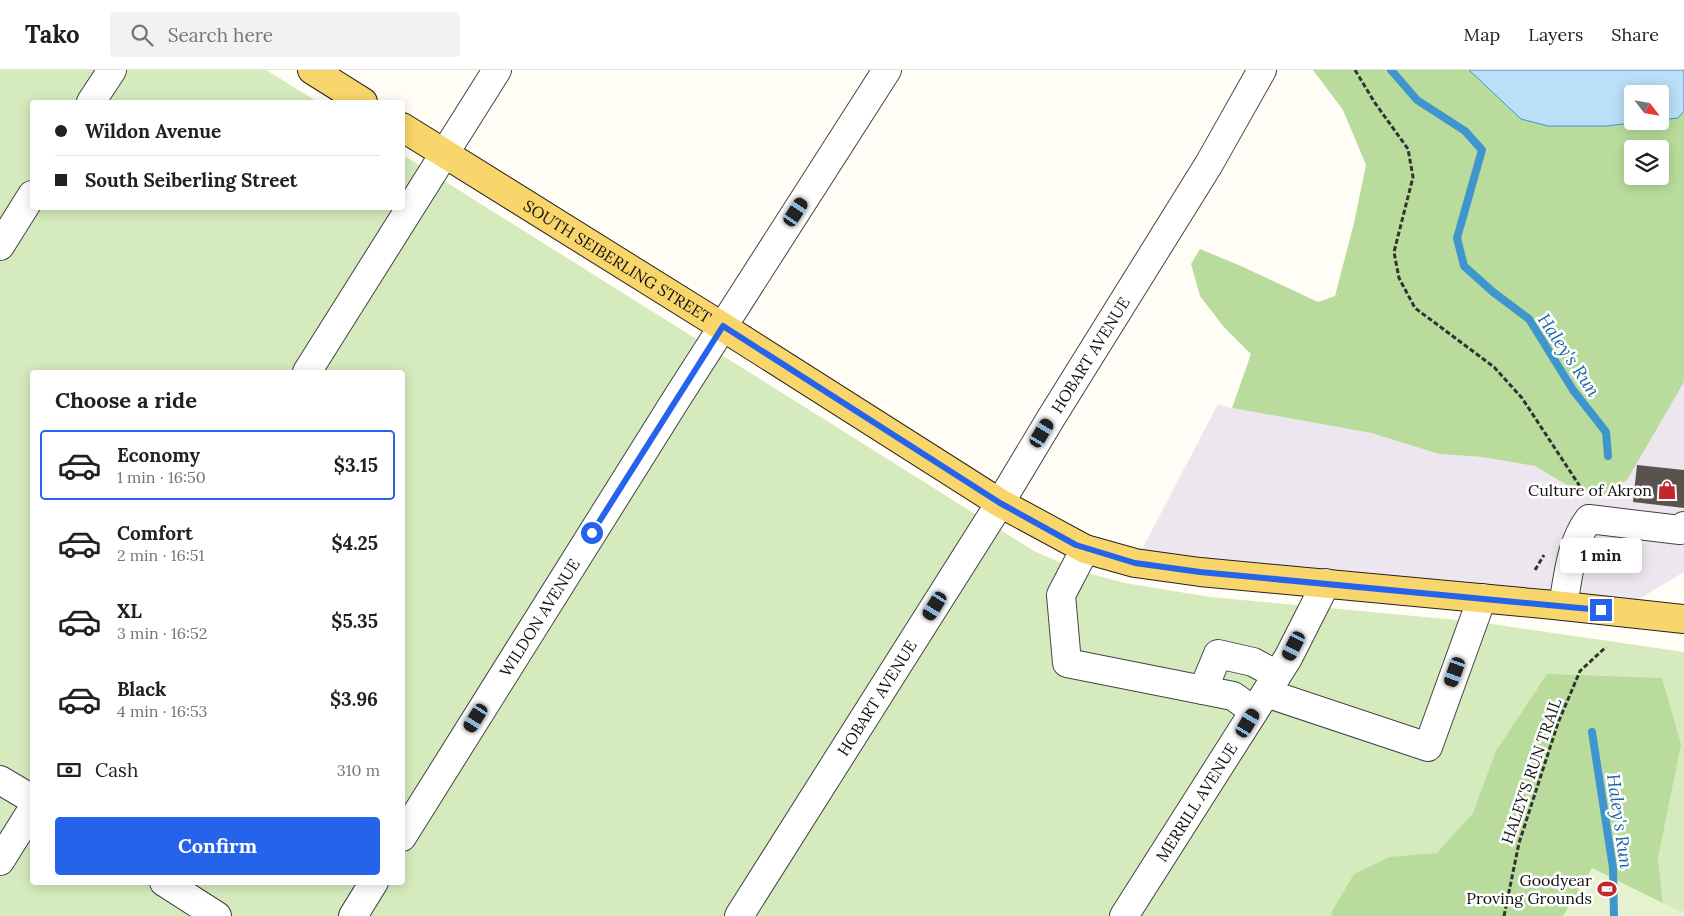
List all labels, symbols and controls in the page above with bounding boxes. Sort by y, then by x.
search box [110,12,460,57]
text: Tako [25,19,80,50]
icon: search [128,21,156,49]
text: Search here [168,23,273,47]
text: Map [1464,23,1500,46]
text: Layers [1528,23,1583,46]
text: Share [1611,23,1659,46]
north arrow [1624,85,1669,130]
map controls [1624,85,1669,185]
text: Wildon Avenue [85,119,221,143]
button: layers [1624,140,1669,185]
text: South Seiberling Street [85,168,297,192]
street label: SOUTH SEIBERLING STREET [520,195,715,327]
car [781,195,810,229]
street label: HOBART AVENUE [1047,293,1134,417]
water label: Haley's Run [1533,309,1605,401]
text: Choose a ride [55,386,197,414]
car [1027,416,1056,450]
icon: car [57,443,102,488]
text: Economy [117,443,200,467]
text: $3.15 [334,453,378,477]
text: 1 min · 16:50 [117,467,206,487]
shop icon: Culture of Akron [1656,479,1678,501]
place label: Culture of Akron [1528,480,1652,500]
icon: car [57,521,102,566]
text: Comfort [117,521,193,545]
route start [581,522,603,544]
text: $4.25 [332,531,378,555]
callout: 1 min [1560,538,1642,572]
text: 2 min · 16:51 [117,545,204,565]
text: 1 min [1581,545,1621,565]
street label: WILDON AVENUE [495,555,584,680]
car [920,589,949,623]
icon: car [57,599,102,644]
text: XL [117,599,142,623]
route end [1590,599,1612,621]
text: $5.35 [331,609,378,633]
text: 3 min · 16:52 [117,623,207,643]
car [1280,629,1307,663]
street label: HOBART AVENUE [833,636,921,759]
car [1442,655,1467,689]
icon: car [57,677,102,722]
text: Black [117,677,166,701]
text: $3.96 [330,687,378,711]
street label: HALEY'S RUN TRAIL [1497,696,1565,846]
text: 4 min · 16:53 [117,701,208,721]
car [461,701,490,735]
car [1233,706,1262,740]
street label: MERRILL AVENUE [1151,739,1242,865]
icon: cash [55,756,83,784]
text: Cash [95,758,138,782]
text: 310 m [337,760,380,780]
water label: Haley's Run [1602,772,1638,870]
button: Confirm [55,817,380,875]
place label: Goodyear Proving Grounds [1466,870,1592,908]
sports icon: Goodyear Proving Grounds [1596,878,1618,900]

